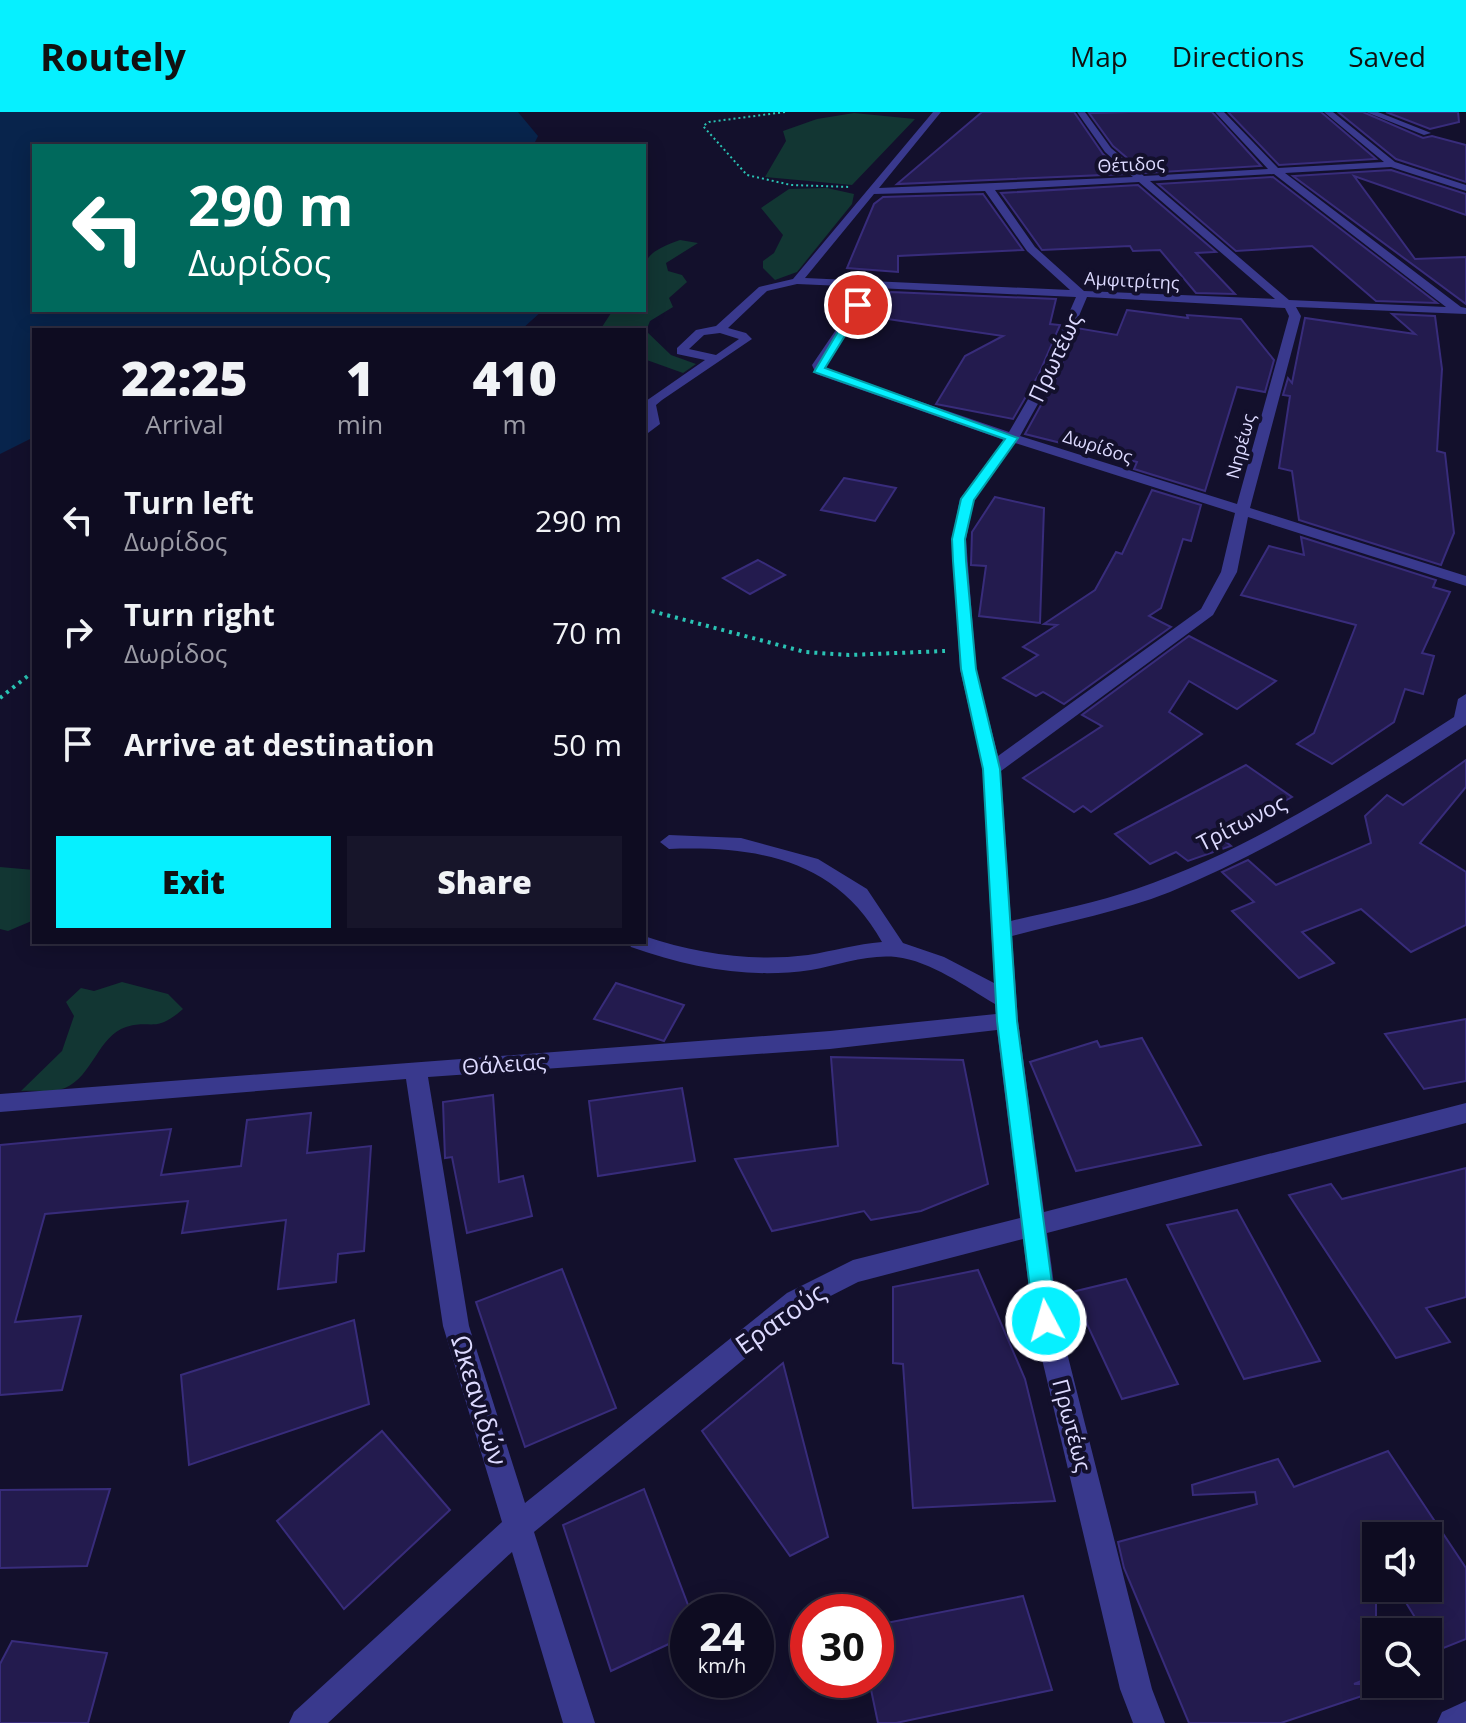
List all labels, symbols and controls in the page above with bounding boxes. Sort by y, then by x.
text: Routely [40,30,186,82]
text: Map [1070,37,1128,75]
text: Directions [1172,37,1304,75]
text: Saved [1348,37,1426,75]
street label: Θέτιδος [1097,150,1166,178]
text: 290 m [188,166,354,242]
icon: left [56,176,160,280]
text: Δωρίδος [188,238,331,287]
street label: Αμφιτρίτης [1084,266,1180,294]
pin [824,271,892,339]
icon: arrive [836,283,880,327]
street label: Πρωτέως [1020,307,1088,406]
text: 22:25 [121,345,248,410]
text: 1 [346,345,374,410]
text: 410 [472,345,557,410]
text: Arrival [145,406,223,442]
text: min [337,406,383,442]
text: m [503,406,527,442]
street label: Νηρέως [1220,410,1260,481]
street label: Δωρίδος [1060,424,1136,469]
text: Turn left [124,482,254,523]
icon: left [56,498,100,542]
text: 290 m [535,500,622,541]
text: Δωρίδος [124,523,227,559]
text: Turn right [124,594,275,635]
icon: right [56,610,100,654]
text: 70 m [552,612,622,653]
text: Δωρίδος [124,635,227,671]
icon: arrive [56,722,100,766]
text: Arrive at destination [124,724,435,765]
text: 50 m [552,724,622,765]
street label: Τρίτωνος [1191,787,1291,857]
button: Exit [56,836,331,928]
button: Share [347,836,622,928]
street label: Θάλειας [461,1045,547,1081]
street label: Ερατούς [728,1274,832,1362]
position arrow [1004,1279,1088,1363]
street label: Ωκεανιδών [443,1330,517,1470]
street label: Πρωτέως [1046,1375,1100,1475]
map controls [1362,1522,1442,1698]
button: sound [1362,1522,1442,1602]
speed limit sign: 30 [790,1594,894,1698]
text: 24 [699,1608,745,1663]
button: search [1362,1618,1442,1698]
text: km/h [698,1652,746,1679]

